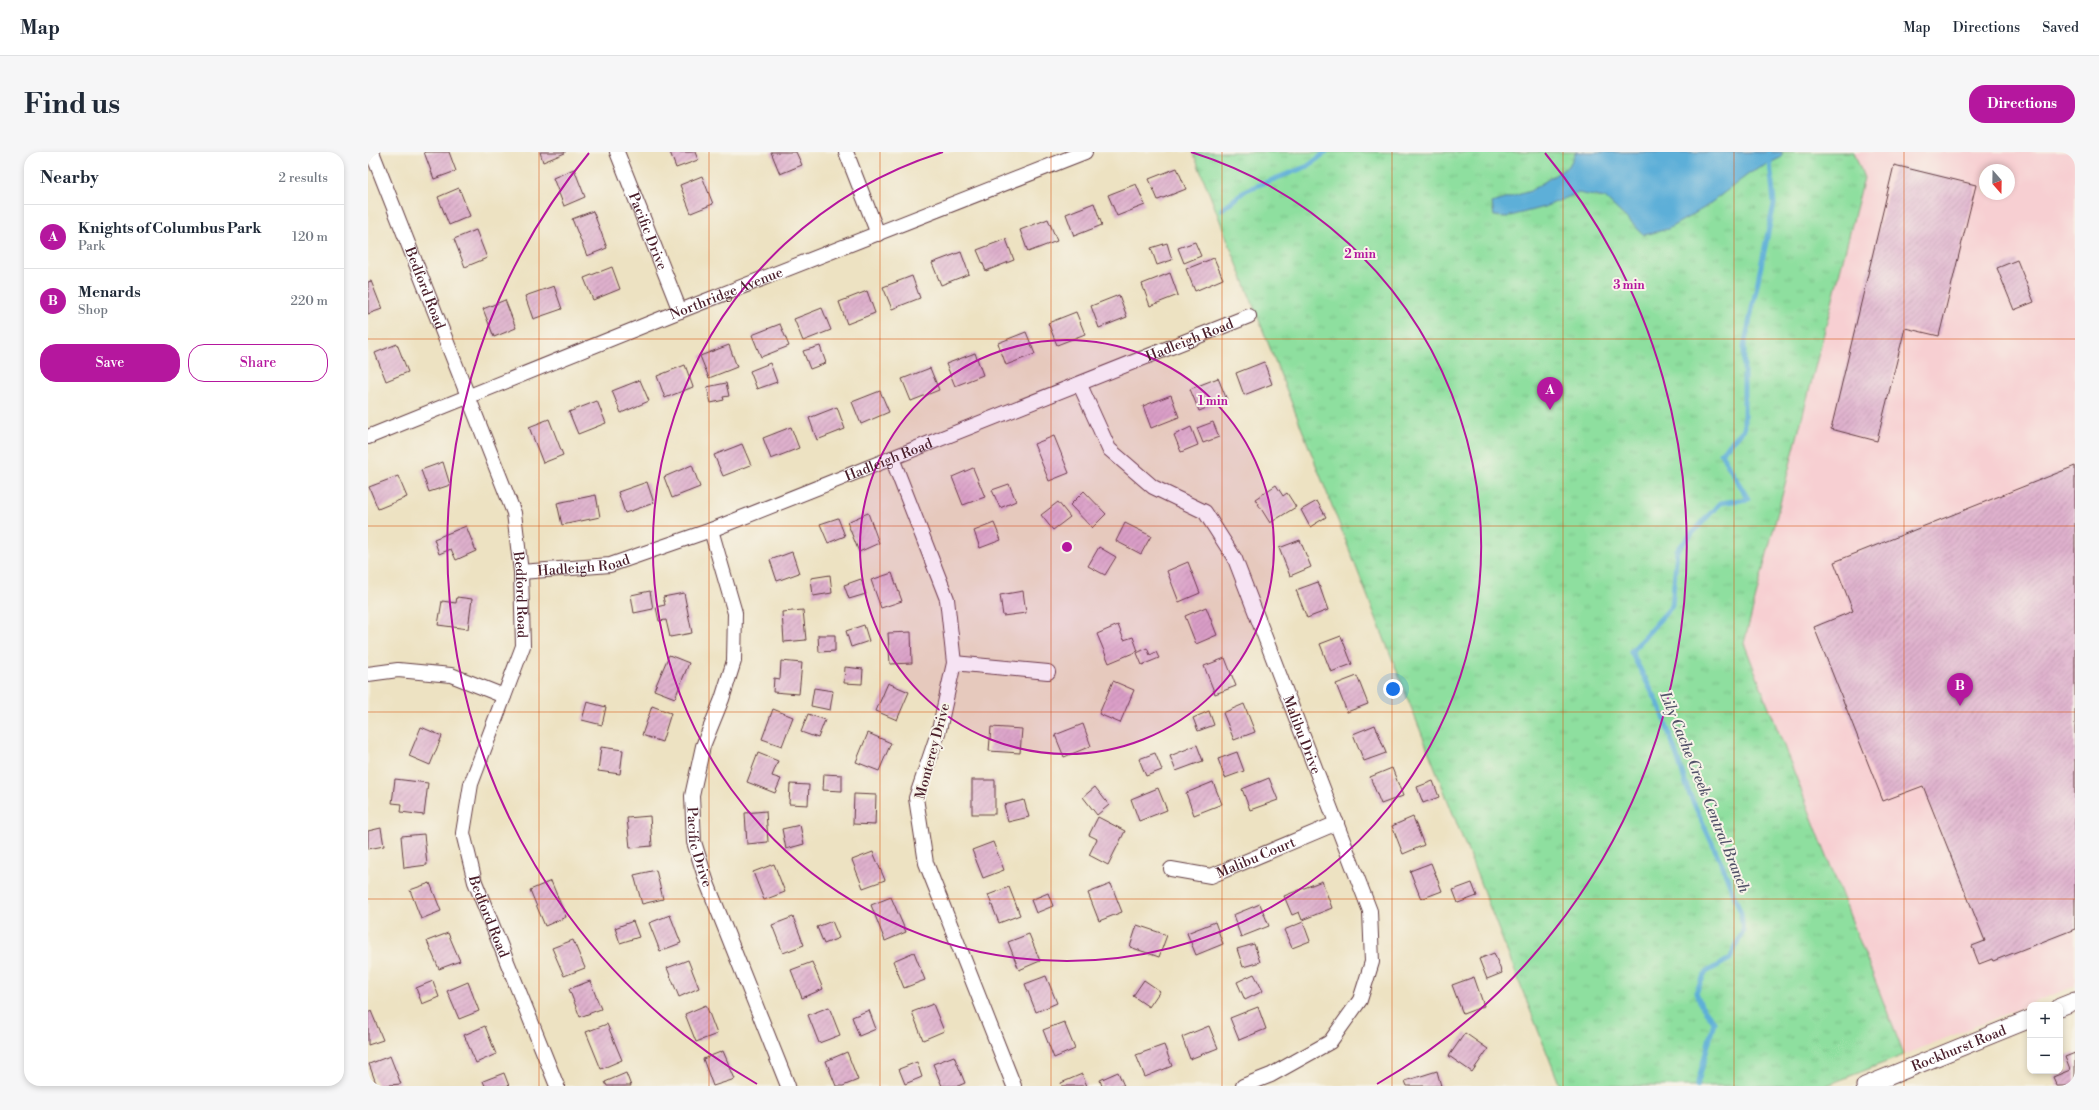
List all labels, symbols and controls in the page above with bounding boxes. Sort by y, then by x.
text: Map [20,16,60,40]
text: Map [1903,19,1931,37]
text: Directions [1953,19,2020,37]
text: Saved [2042,19,2079,37]
button: Directions [1969,85,2075,123]
text: Find us [24,87,120,122]
north arrow [1979,164,2015,200]
text: Nearby [40,167,99,189]
text: 2 results [279,170,328,186]
street label: Pacific Drive [624,190,671,273]
text: Knights of Columbus Park [78,219,262,238]
text: A [48,229,58,245]
text: 120 m [292,229,328,245]
text: Park [78,238,105,254]
street label: Bedford Road [400,244,449,332]
text: 2 min [1344,247,1376,262]
street label: Northridge Avenue [667,263,786,324]
text: 3 min [1613,278,1645,293]
text: Menards [78,283,141,302]
text: B [48,293,58,309]
text: 220 m [290,293,328,309]
text: Shop [78,302,108,318]
street label: Hadleigh Road [1143,315,1236,366]
button: Save [40,344,180,382]
button: Share [188,344,328,382]
pin: A [1537,377,1563,410]
text: 1 min [1198,394,1229,409]
street label: Hadleigh Road [842,435,935,486]
centre of rings [1060,540,1074,554]
street label: Bedford Road [509,549,531,638]
street label: Hadleigh Road [537,551,632,581]
pin: B [1947,673,1973,706]
your location [1383,679,1403,699]
water label: Lily Cache Creek Central Branch [1655,688,1754,896]
street label: Malibu Drive [1278,693,1325,777]
street label: Monterey Drive [911,701,954,801]
street label: Pacific Drive [682,807,716,890]
street label: Malibu Court [1214,834,1298,883]
street label: Bedford Road [464,873,512,960]
map controls [2027,1002,2063,1074]
button: + [2027,1002,2063,1038]
street label: Rockhurst Road [1909,1022,2009,1076]
button: − [2027,1038,2063,1074]

